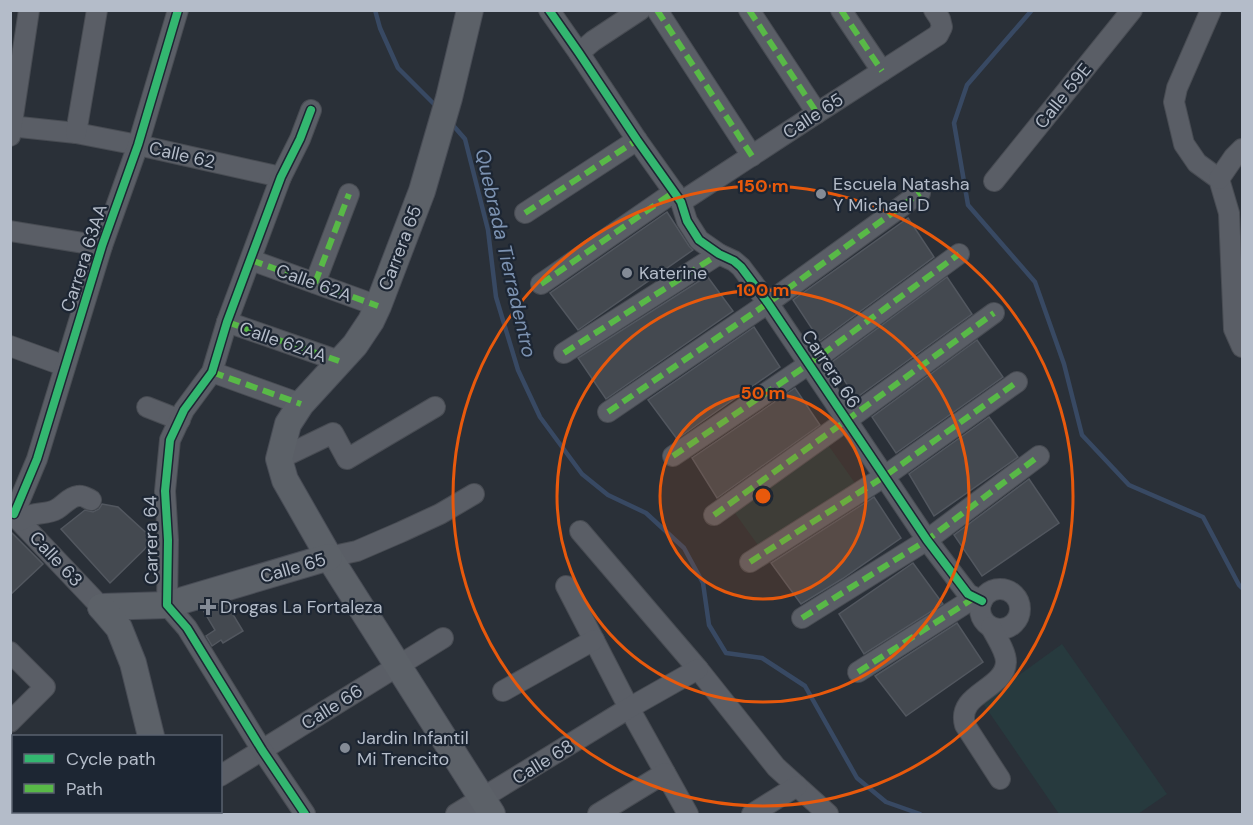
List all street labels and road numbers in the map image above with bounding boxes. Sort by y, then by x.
street label: Calle 59E [1029,58,1097,134]
street label: Calle 65 [778,88,848,144]
street label: Calle 62 [147,136,217,174]
street label: Carrera 63AA [55,201,113,315]
street label: Carrera 65 [373,202,427,294]
street label: Calle 62A [273,258,355,308]
street label: Calle 62AA [236,316,330,368]
street label: Carrera 66 [796,325,866,413]
street label: Carrera 64 [138,495,164,585]
street label: Calle 63 [24,526,88,592]
street label: Calle 65 [257,547,329,589]
street label: Calle 66 [297,679,367,735]
street label: Calle 68 [508,734,578,790]

